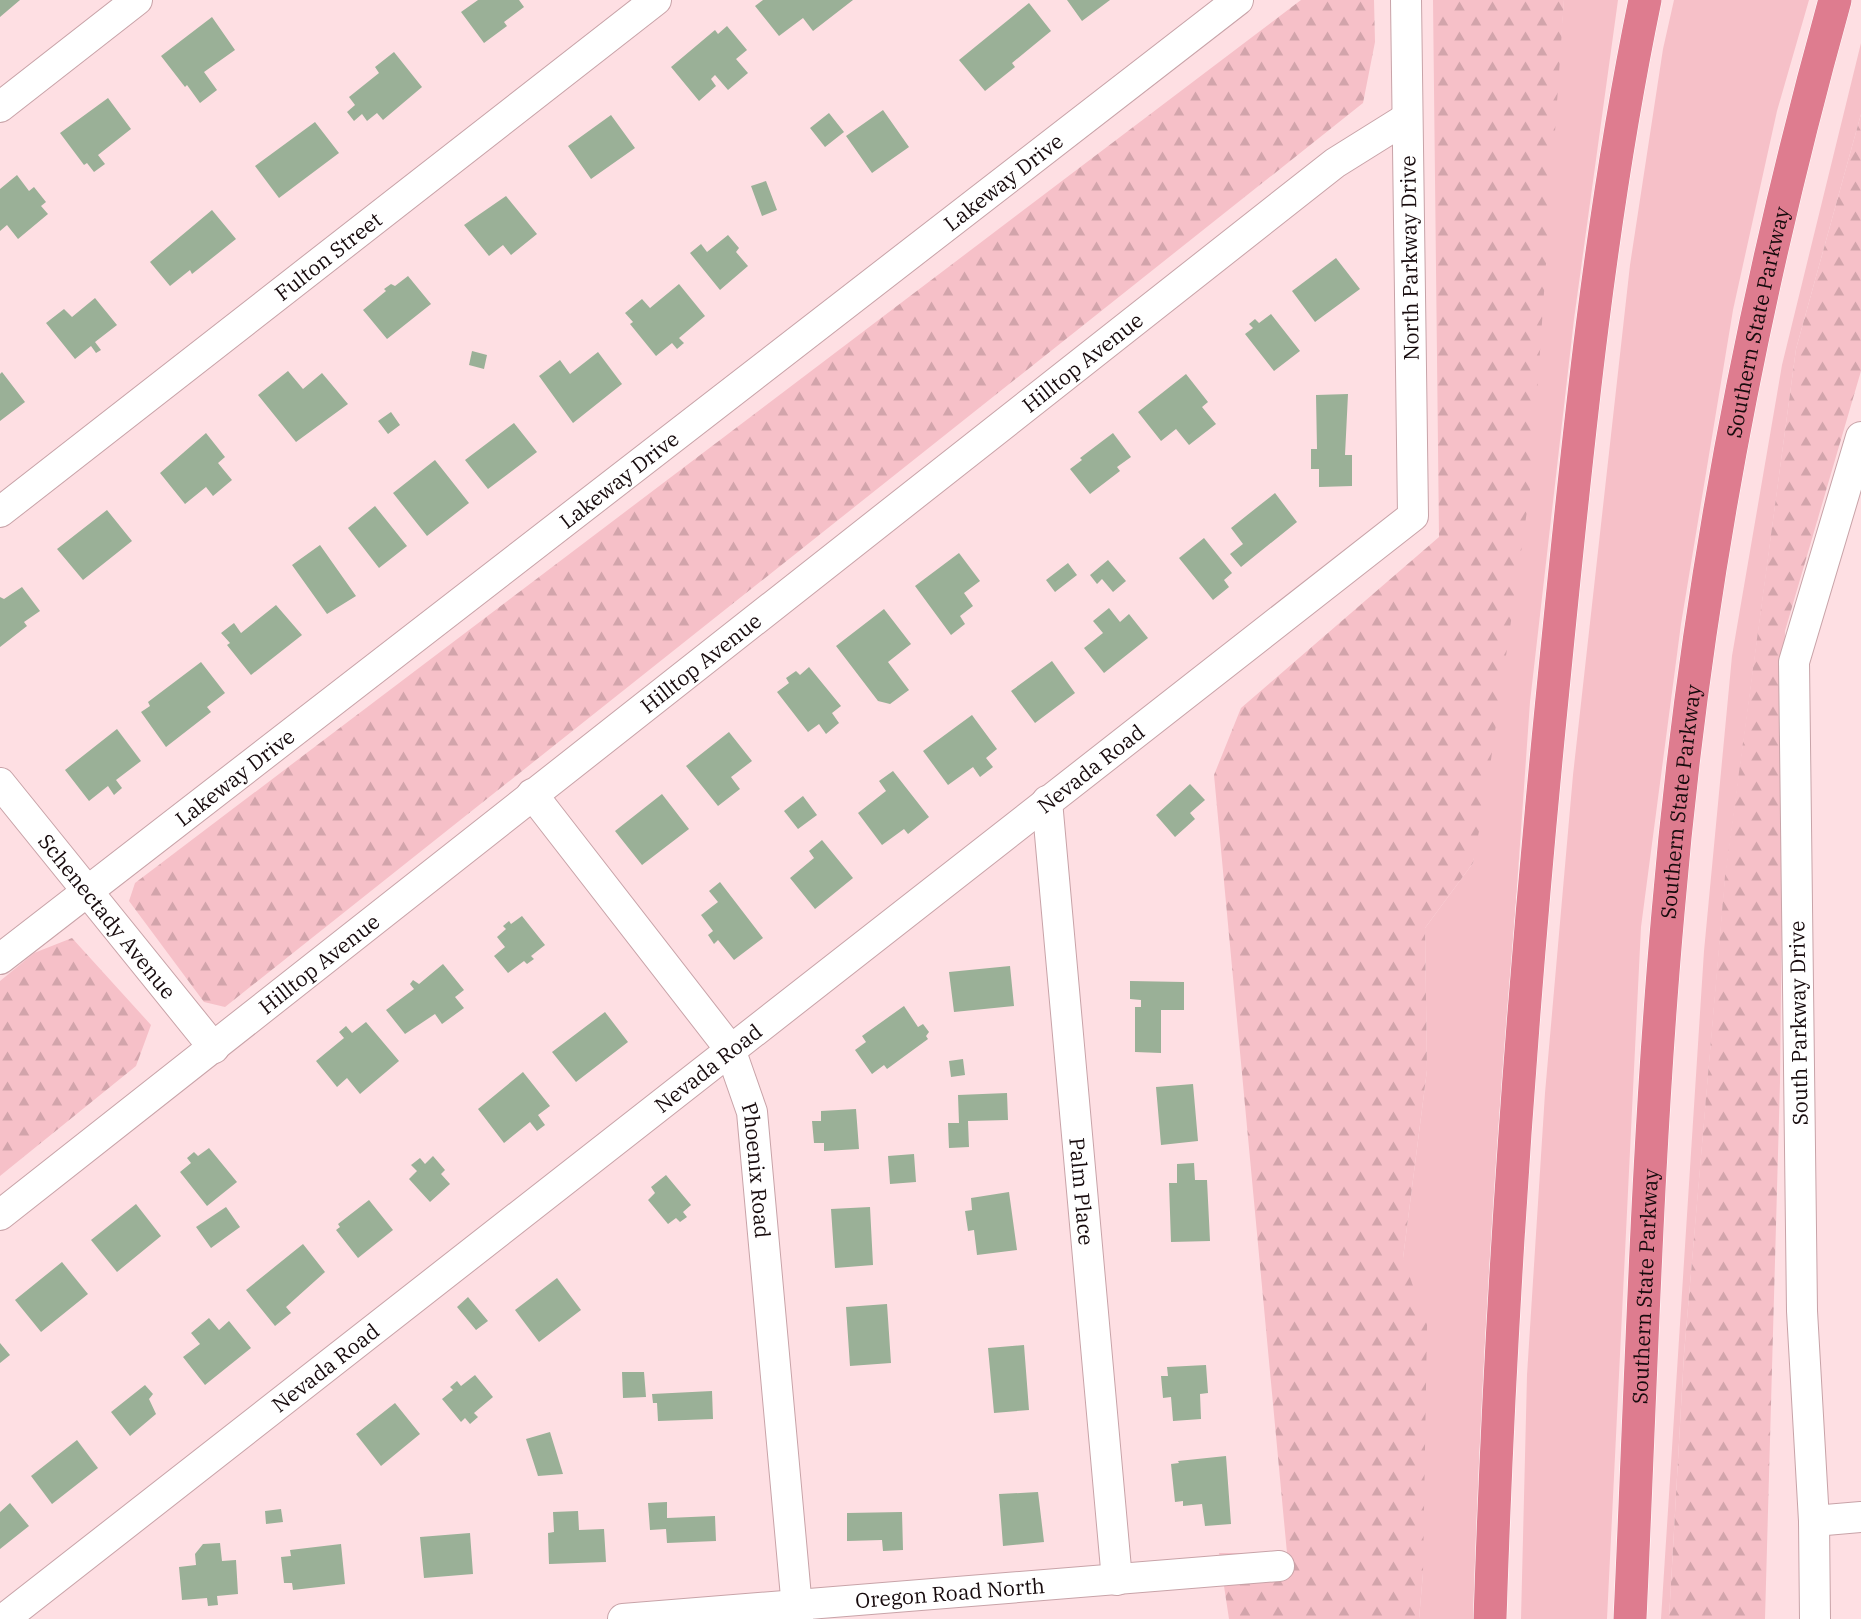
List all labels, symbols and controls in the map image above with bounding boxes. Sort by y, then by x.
street label: Lakeway Drive [938,127,1069,237]
street label: North Parkway Drive [1393,155,1425,361]
street label: Southern State Parkway [1719,203,1796,440]
street label: Fulton Street [269,205,387,307]
street label: Hilltop Avenue [1016,306,1149,418]
street label: Lakeway Drive [554,424,684,535]
street label: Hilltop Avenue [634,607,767,719]
street label: Southern State Parkway [1654,682,1707,920]
street label: Nevada Road [1031,717,1150,819]
street label: Lakeway Drive [169,722,300,832]
street label: Schenectady Avenue [32,828,183,1004]
street label: Hilltop Avenue [253,907,385,1020]
street label: South Parkway Drive [1782,920,1814,1126]
street label: Nevada Road [648,1017,768,1119]
street label: Phoenix Road [736,1098,777,1240]
street label: Palm Place [1063,1136,1101,1247]
street label: Southern State Parkway [1625,1167,1664,1405]
street label: Nevada Road [266,1317,385,1418]
street label: Oregon Road North [854,1571,1046,1614]

